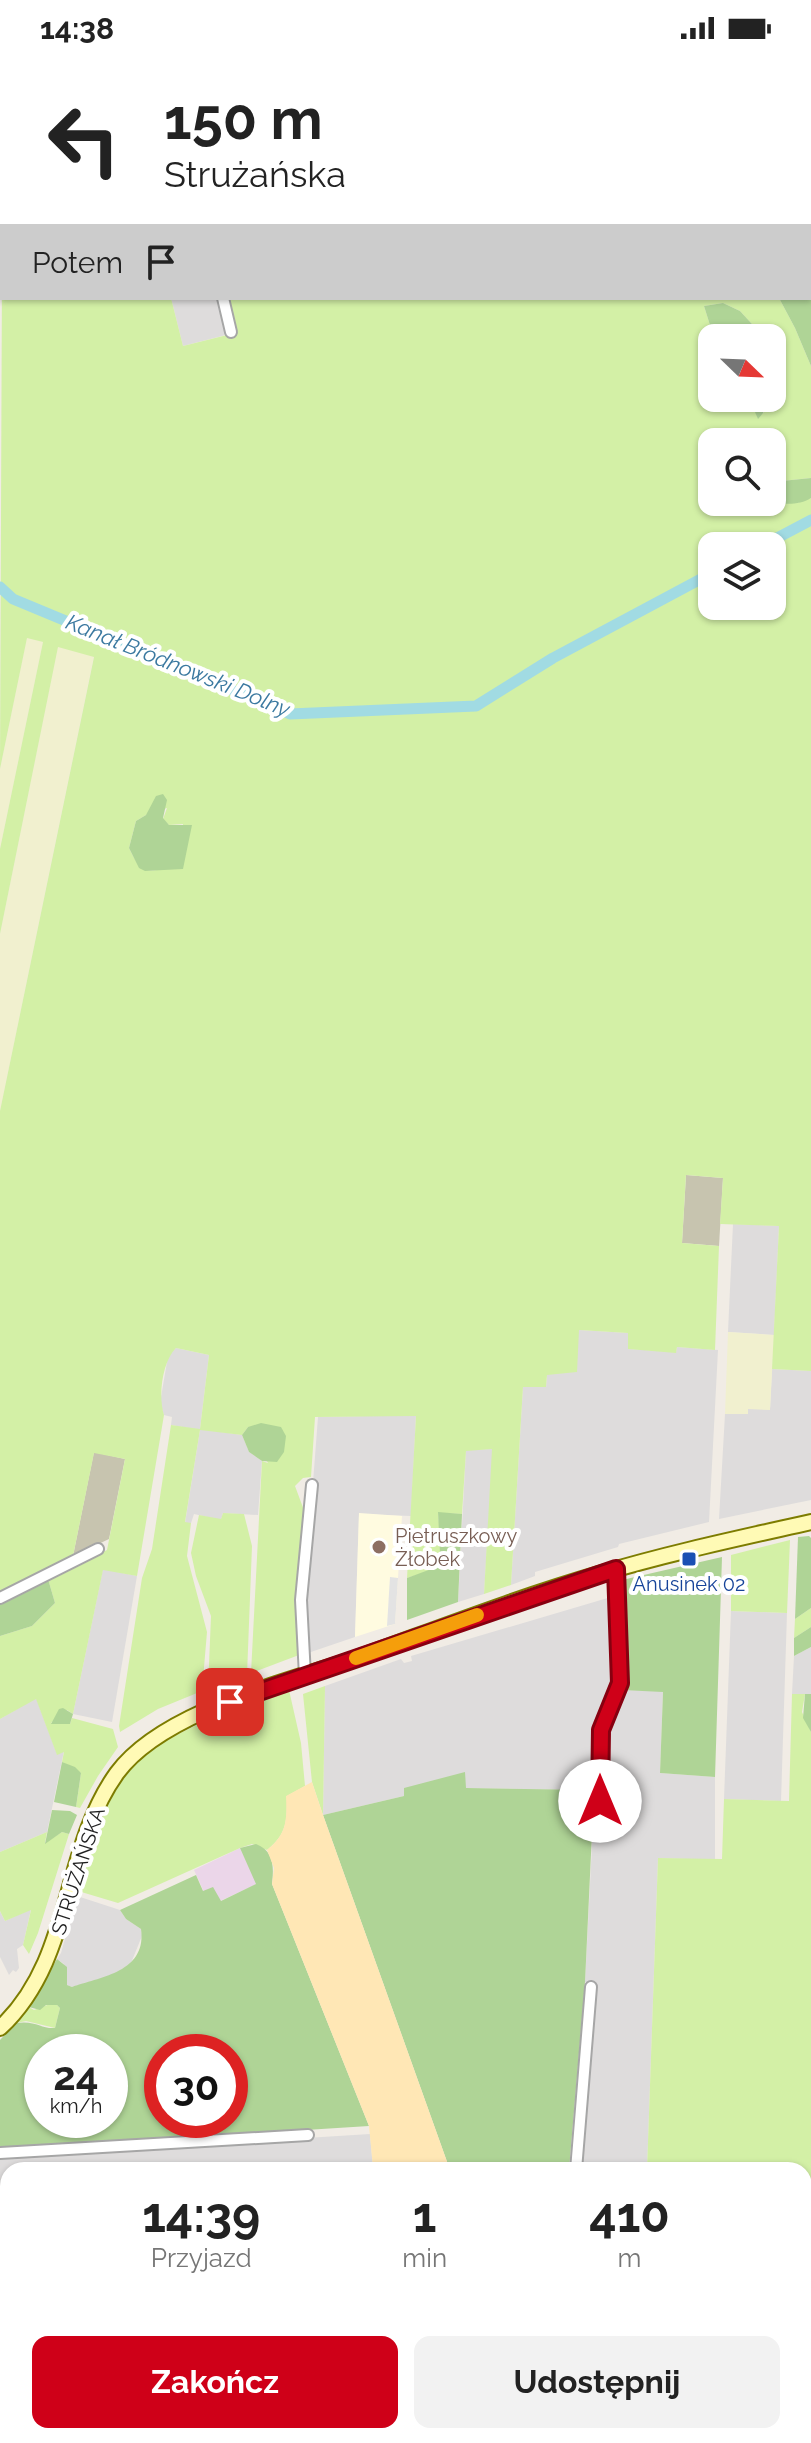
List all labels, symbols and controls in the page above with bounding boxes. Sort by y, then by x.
text: 14:38 [40,11,114,46]
text: 150 m [164,86,323,152]
icon: left [32,88,136,192]
text: Strużańska [164,153,346,195]
icon: arrive [139,240,183,284]
text: Potem [32,245,123,280]
north arrow [698,324,786,412]
map controls [698,324,786,620]
button: search [698,428,786,516]
button: layers [698,532,786,620]
water label: Kanał Bródnowski Dolny [62,608,295,722]
place label: Pietruszkowy Żłobek [395,1524,517,1571]
marker: Pietruszkowy Żłobek [370,1538,388,1556]
marker: Anusinek 02 [680,1550,698,1568]
place label: Anusinek 02 [633,1572,745,1596]
pin [196,1668,264,1736]
icon: arrive [208,1680,252,1724]
position arrow [558,1759,642,1843]
street label: STRUŻAŃSKA [45,1804,110,1938]
speed limit sign: 30 [144,2034,248,2138]
text: 24 [53,2052,99,2099]
text: km/h [50,2094,102,2118]
text: 14:39 [142,2187,260,2243]
text: 1 [413,2187,437,2243]
text: 410 [589,2187,670,2243]
text: Przyjazd [151,2243,252,2273]
text: min [402,2243,447,2273]
text: m [618,2243,642,2273]
button: Zakończ [32,2336,398,2428]
button: Udostępnij [414,2336,780,2428]

